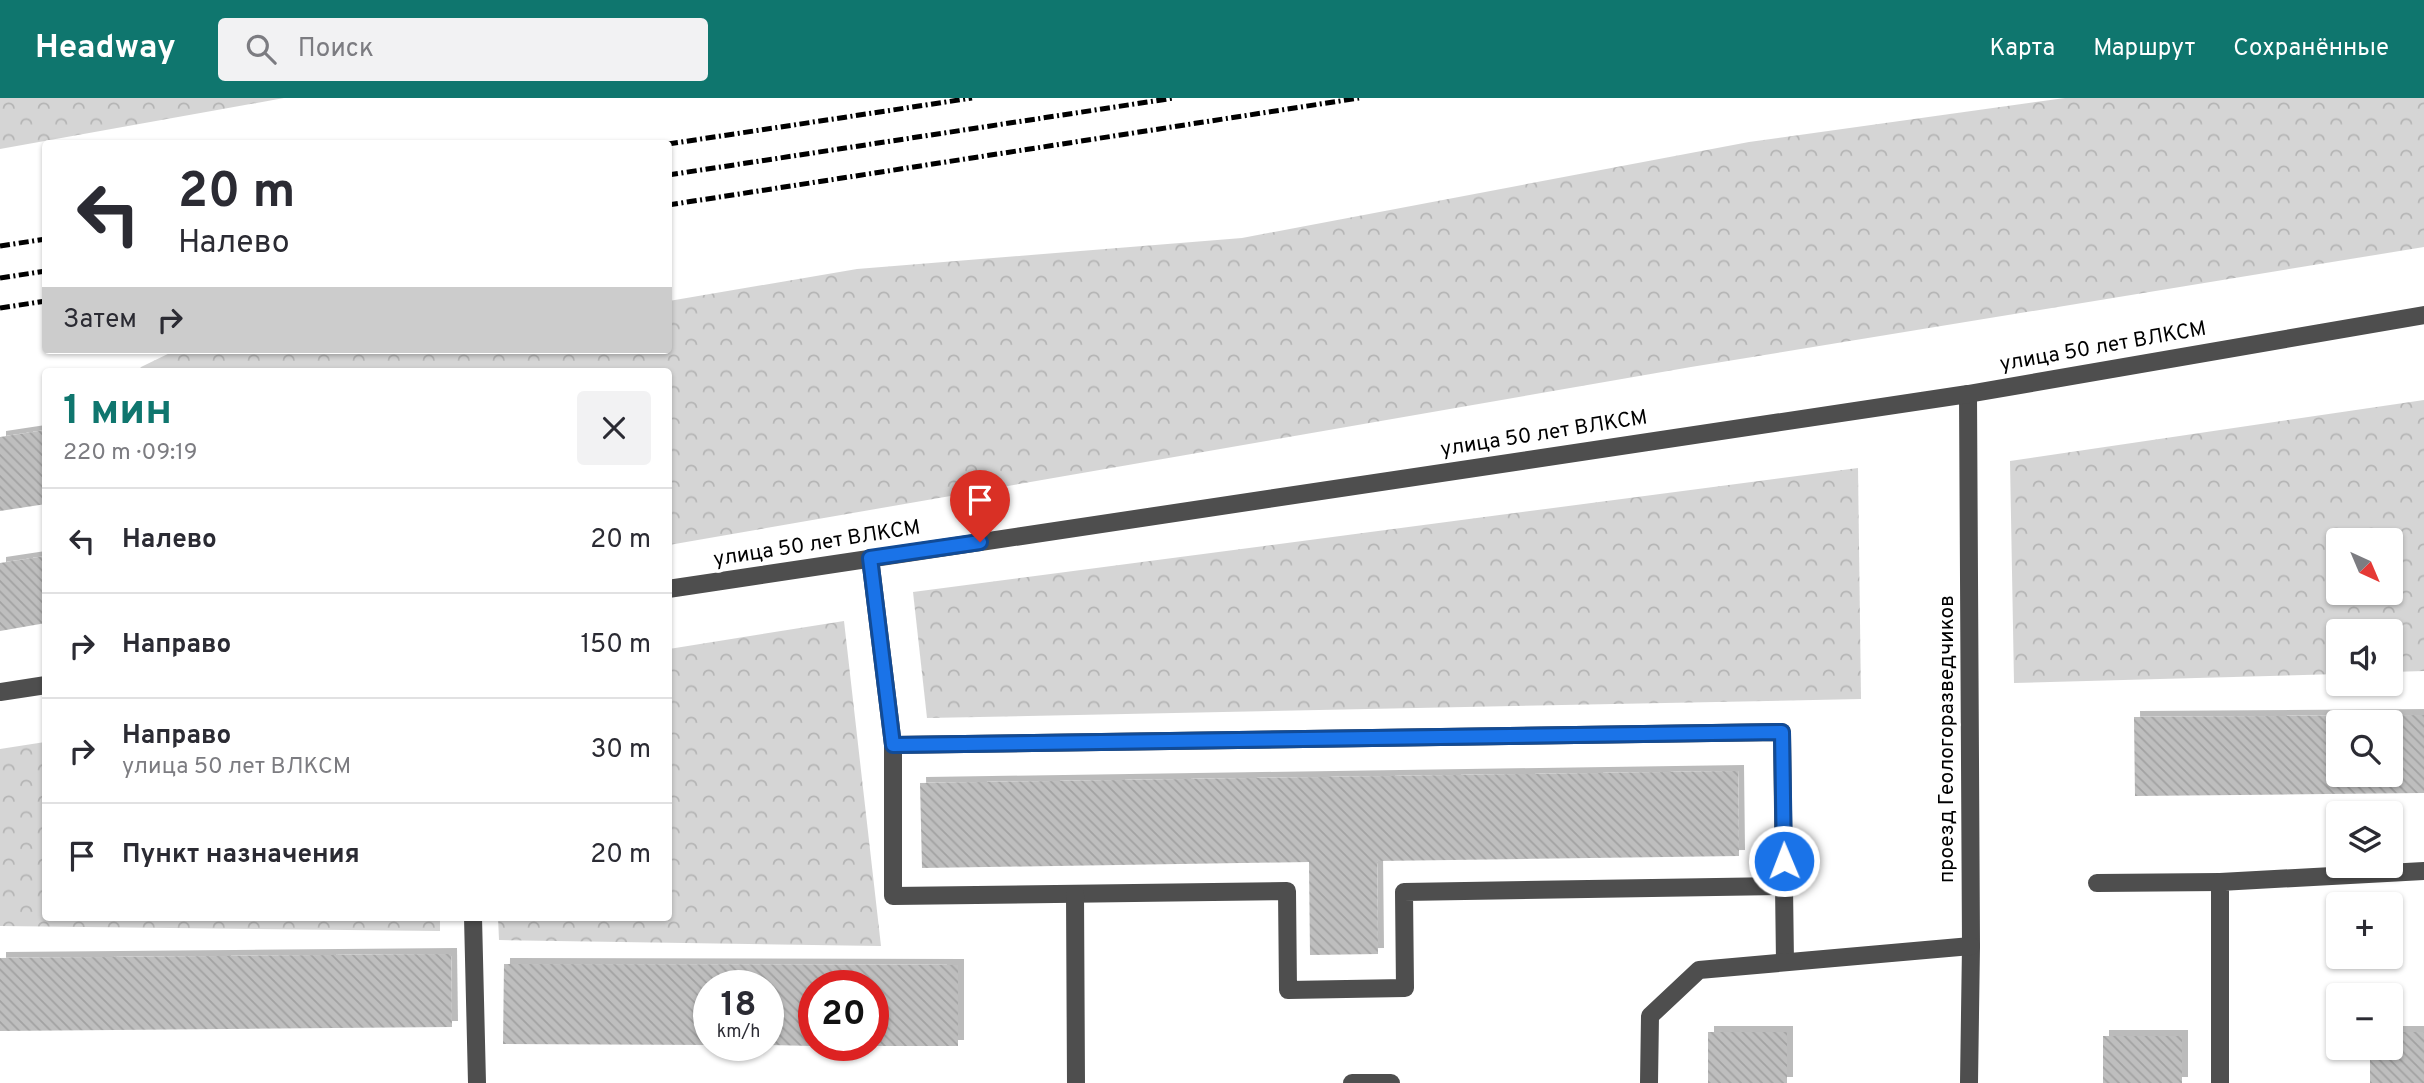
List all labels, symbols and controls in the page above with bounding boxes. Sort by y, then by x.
search box [218,18,708,81]
text: Headway [35,28,176,70]
icon: search [242,30,280,68]
text: Поиск [298,33,374,66]
text: Карта [1989,34,2055,64]
text: Маршрут [2093,34,2195,64]
text: Сохранённые [2233,34,2389,64]
text: 20 m [178,163,295,225]
icon: left [63,168,154,259]
text: Налево [178,224,290,264]
icon: right [151,301,189,339]
text: Затем [63,304,137,337]
street label: улица 50 лет ВЛКСМ [1998,316,2208,378]
text: 1 мин [63,386,172,439]
button: close [577,391,651,465]
street label: улица 50 лет ВЛКСМ [1439,404,1649,464]
text: 220 m · 09:19 [63,439,198,468]
pin [950,470,1010,542]
icon: arrive [961,481,999,519]
street label: улица 50 лет ВЛКСМ [712,514,922,574]
icon: left [63,522,101,560]
text: Налево [122,524,217,557]
text: 20 m [590,524,651,557]
north arrow [2326,528,2403,606]
map controls [2326,528,2403,1060]
street label: проезд Геологоразведчиков [1934,595,1961,883]
button: sound [2326,619,2403,696]
icon: right [63,627,101,665]
text: Направо [122,629,231,662]
text: 150 m [580,629,651,662]
button: search [2326,710,2403,787]
text: Направо [122,720,231,753]
icon: right [63,732,101,770]
text: 30 m [591,734,651,767]
text: улица 50 лет ВЛКСМ [122,753,351,782]
button: layers [2326,801,2403,878]
position arrow [1747,824,1821,898]
icon: arrive [63,837,101,875]
text: Пункт назначения [122,839,360,872]
text: 20 m [590,839,651,872]
button: + [2326,892,2403,969]
speed limit sign: 20 [798,970,889,1061]
button: − [2326,983,2403,1060]
text: 18 [720,984,757,1028]
text: km/h [717,1021,760,1044]

